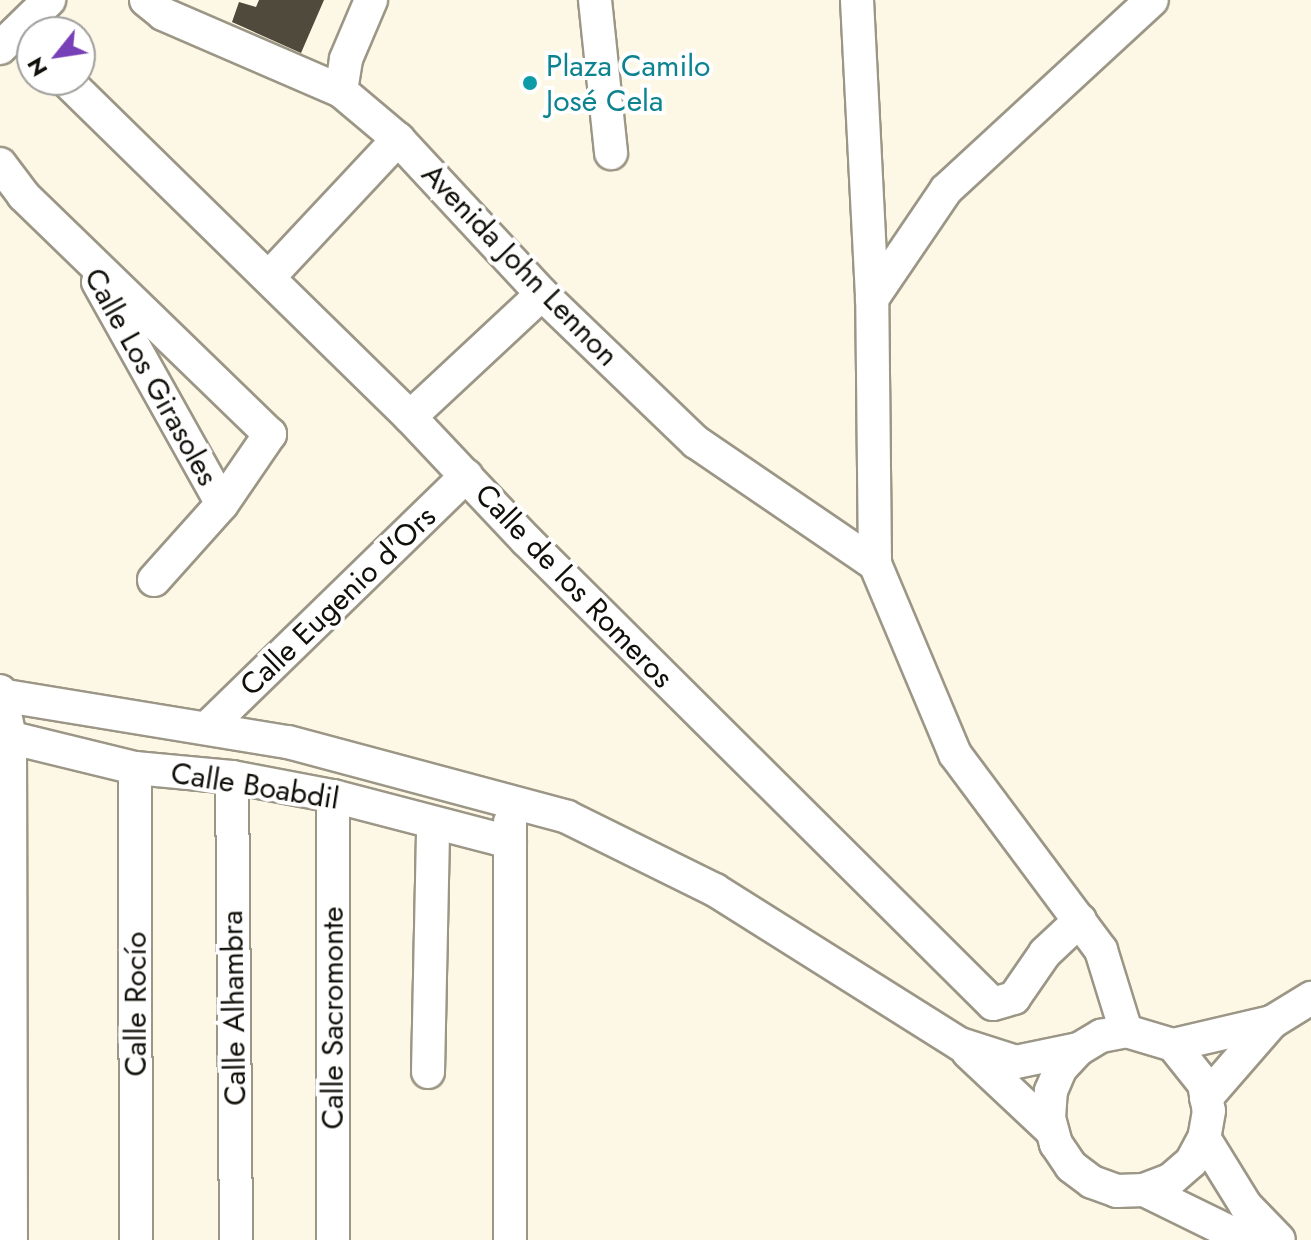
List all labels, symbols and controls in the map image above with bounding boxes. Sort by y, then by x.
north arrow [16,16,96,96]
place label: Plaza Camilo José Cela [546,48,710,118]
text: N [19,51,55,83]
marker: Plaza Camilo José Cela [521,74,539,92]
street label: Avenida John Lennon [414,156,626,374]
street label: Calle Los Girasoles [76,262,226,492]
street label: Calle de los Romeros [467,477,681,695]
street label: Calle Eugenio d'Ors [233,499,443,703]
street label: Calle Boabdil [168,755,342,817]
street label: Calle Sacromonte [315,907,351,1129]
street label: Calle Alhambra [214,910,254,1106]
street label: Calle Rocío [118,932,154,1076]

